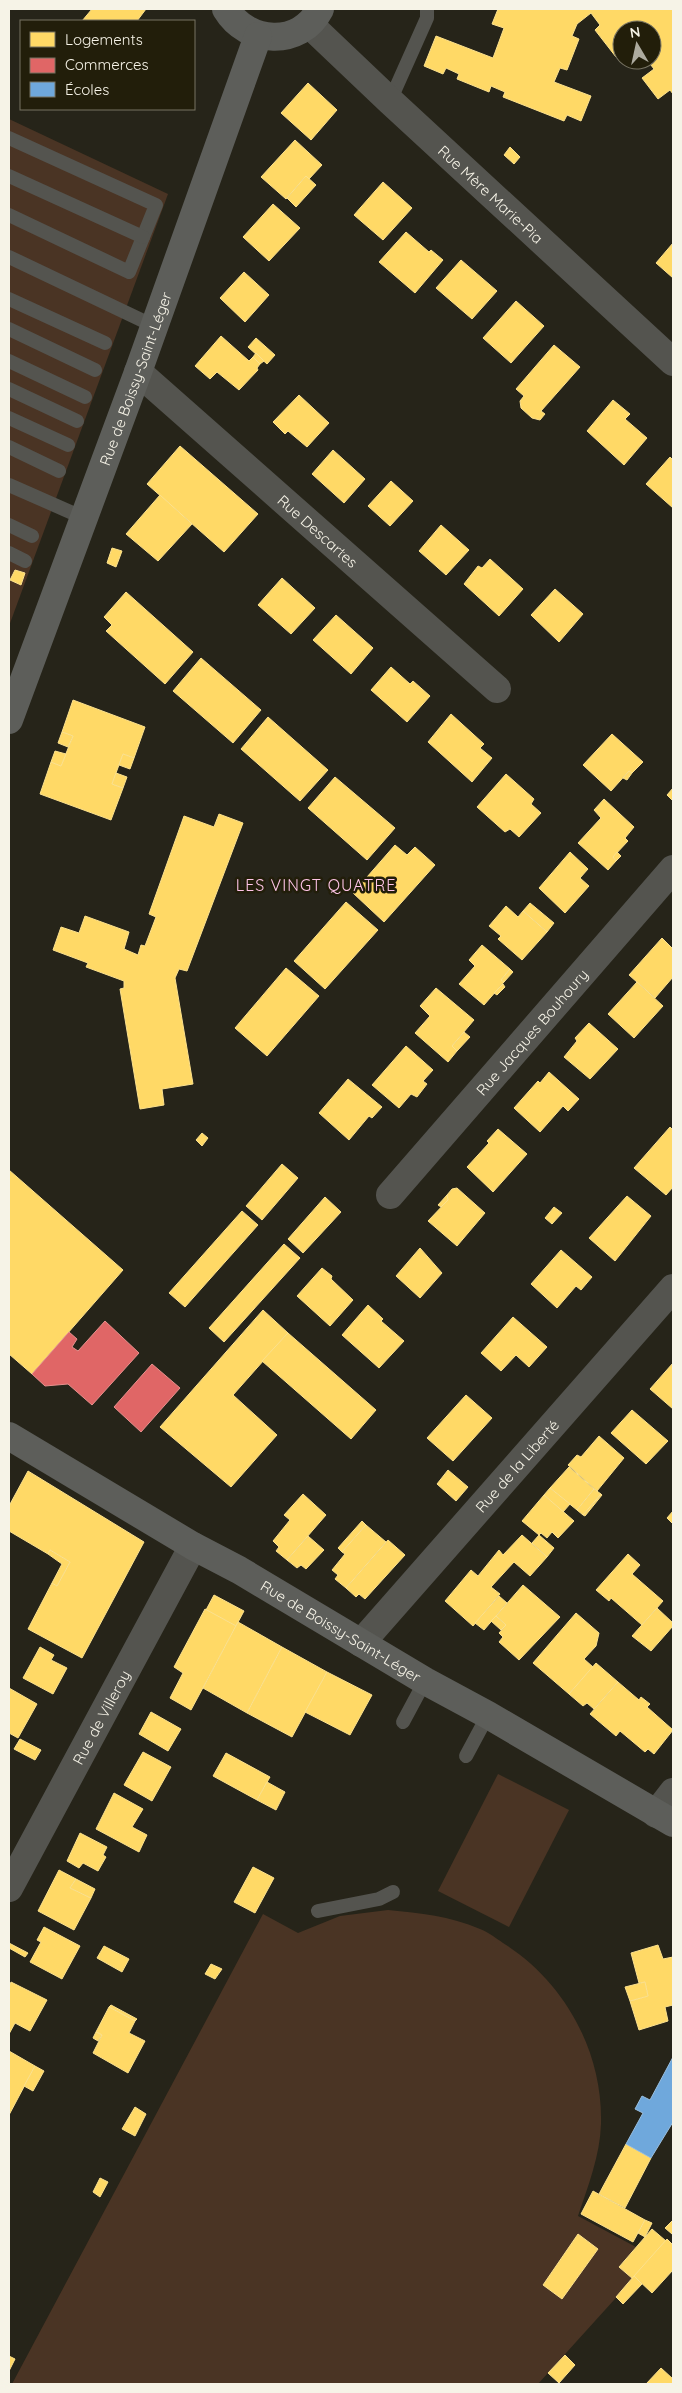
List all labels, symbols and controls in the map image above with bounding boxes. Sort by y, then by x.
legend [20,20,195,110]
north arrow [612,20,662,70]
text: N [628,22,641,42]
text: Logements [65,30,143,49]
text: Commerces [65,55,148,74]
text: Écoles [65,80,109,99]
street label: Rue Mère Marie-Pia [434,141,547,247]
street label: Rue de Boissy-Saint-Léger [95,289,175,468]
street label: Rue Descartes [274,490,362,571]
district label: LES VINGT QUATRE [236,875,396,895]
street label: Rue Jacques Bouhoury [471,965,592,1099]
street label: Rue de la Liberté [471,1415,563,1516]
street label: Rue de Boissy-Saint-Léger [257,1576,425,1686]
street label: Rue de Villeroy [68,1667,134,1768]

